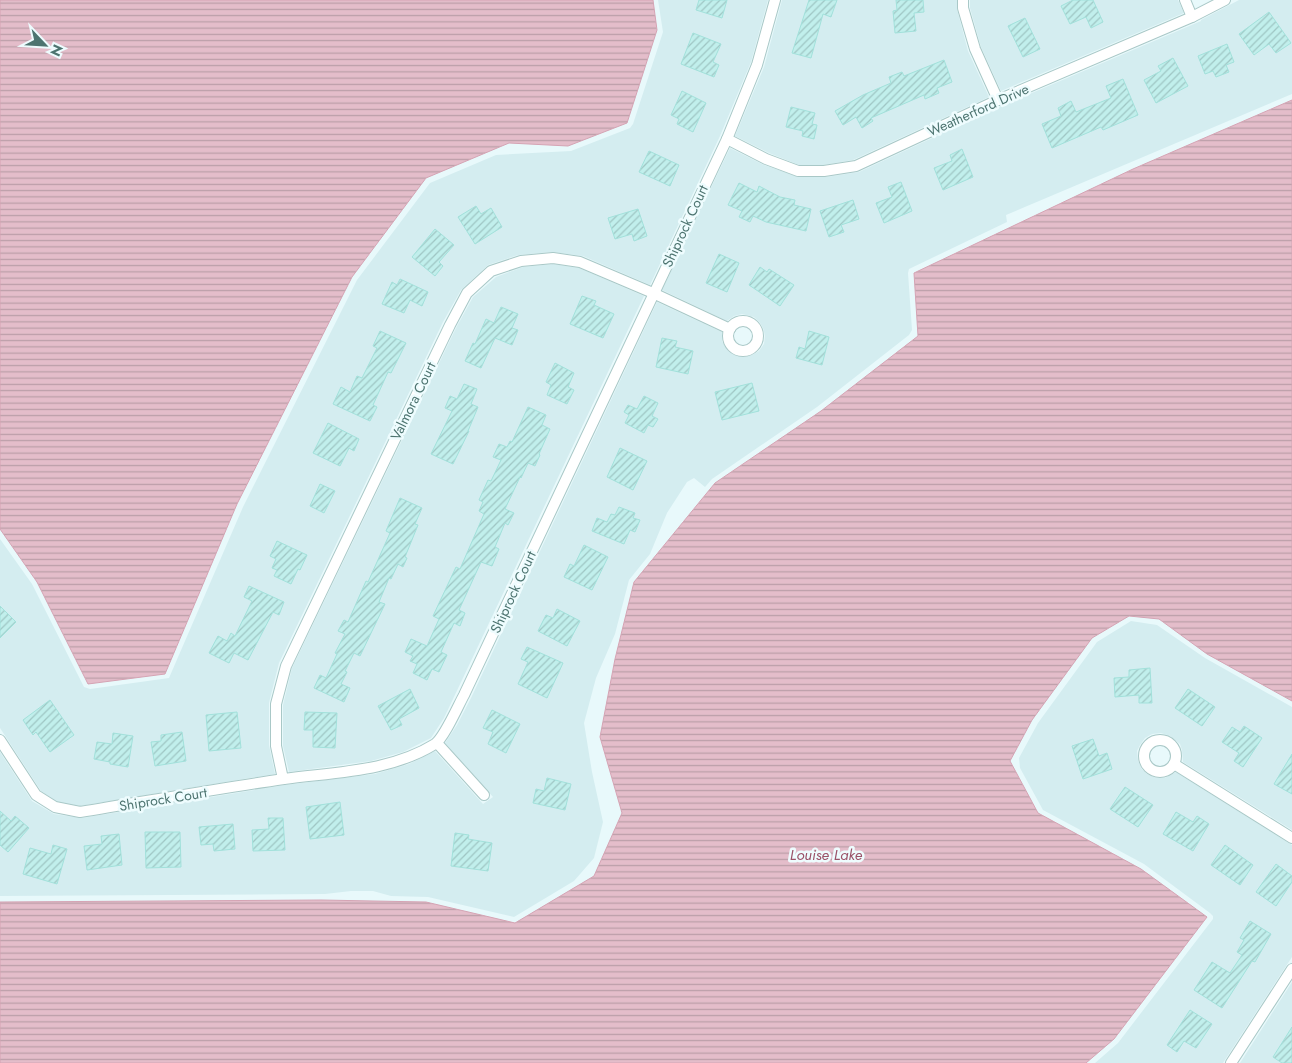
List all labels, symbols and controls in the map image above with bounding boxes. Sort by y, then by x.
north arrow [20,20,70,70]
text: N [45,41,68,60]
street label: Weatherford Drive [924,79,1032,141]
street label: Shiprock Court [657,181,713,270]
street label: Valmora Court [385,358,441,444]
street label: Shiprock Court [485,547,541,636]
street label: Shiprock Court [118,782,209,816]
water label: Louise Lake [790,844,863,866]

